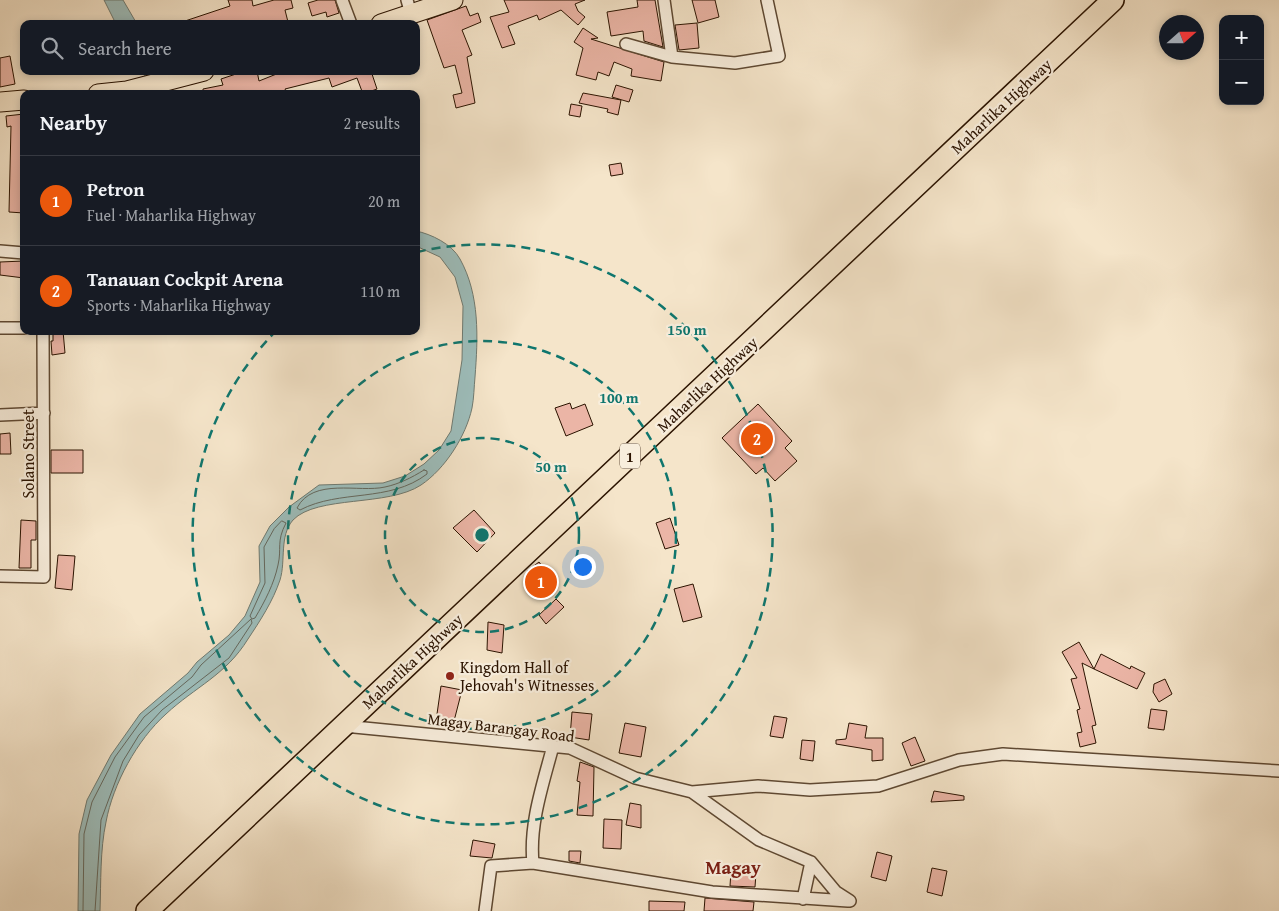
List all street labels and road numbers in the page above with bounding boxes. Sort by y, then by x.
street label: Maharlika Highway [945,53,1057,159]
street label: Maharlika Highway [651,331,763,437]
street label: Solano Street [16,409,40,499]
road number: 1 [620,444,640,468]
street label: Maharlika Highway [356,608,468,714]
street label: Magay Barangay Road [426,706,576,748]

